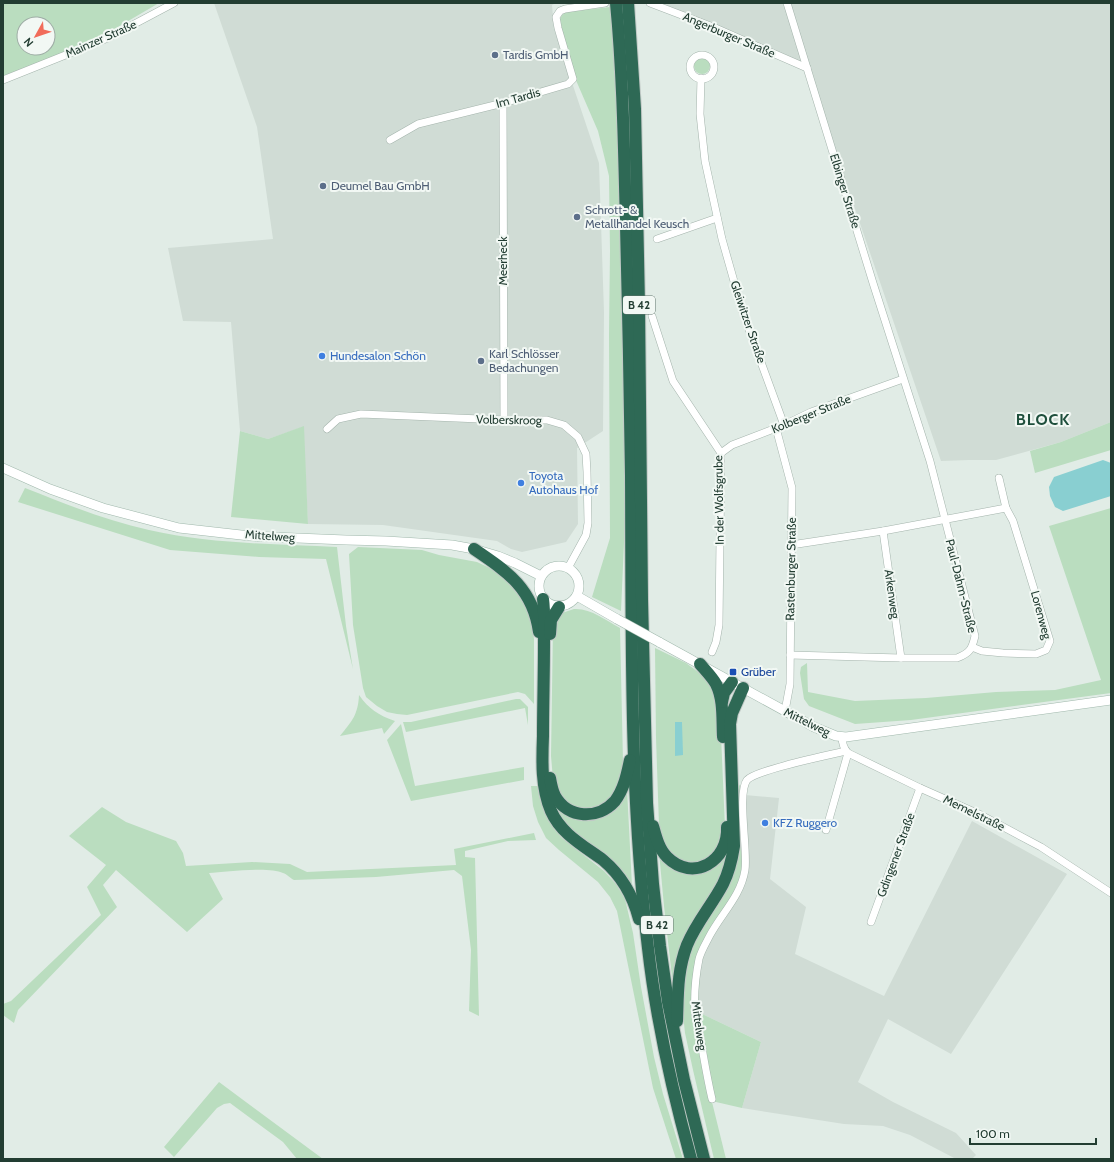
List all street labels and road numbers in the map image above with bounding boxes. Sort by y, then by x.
street label: Angerburger Straße [681,8,778,61]
street label: Mainzer Straße [63,16,139,61]
street label: Im Tardis [494,84,542,111]
street label: Elbinger Straße [827,152,864,230]
street label: Meerheck [495,236,510,286]
street label: Gleiwitzer Straße [727,279,770,365]
road number: B 42 [623,296,655,314]
street label: Kolberger Straße [769,391,853,436]
street label: Volberskroog [476,411,543,428]
street label: In der Wolfsgrube [710,455,727,545]
street label: Rastenburger Straße [782,517,799,621]
street label: Mittelweg [245,526,296,545]
street label: Paul-Dahm-Straße [943,537,980,634]
street label: Arkenweg [882,568,904,621]
street label: Lorenweg [1028,589,1055,642]
street label: Mittelweg [782,704,834,740]
street label: Memelstraße [941,791,1007,834]
street label: Gdingener Straße [873,811,918,899]
road number: B 42 [641,916,673,934]
street label: Mittelweg [689,1000,711,1053]

